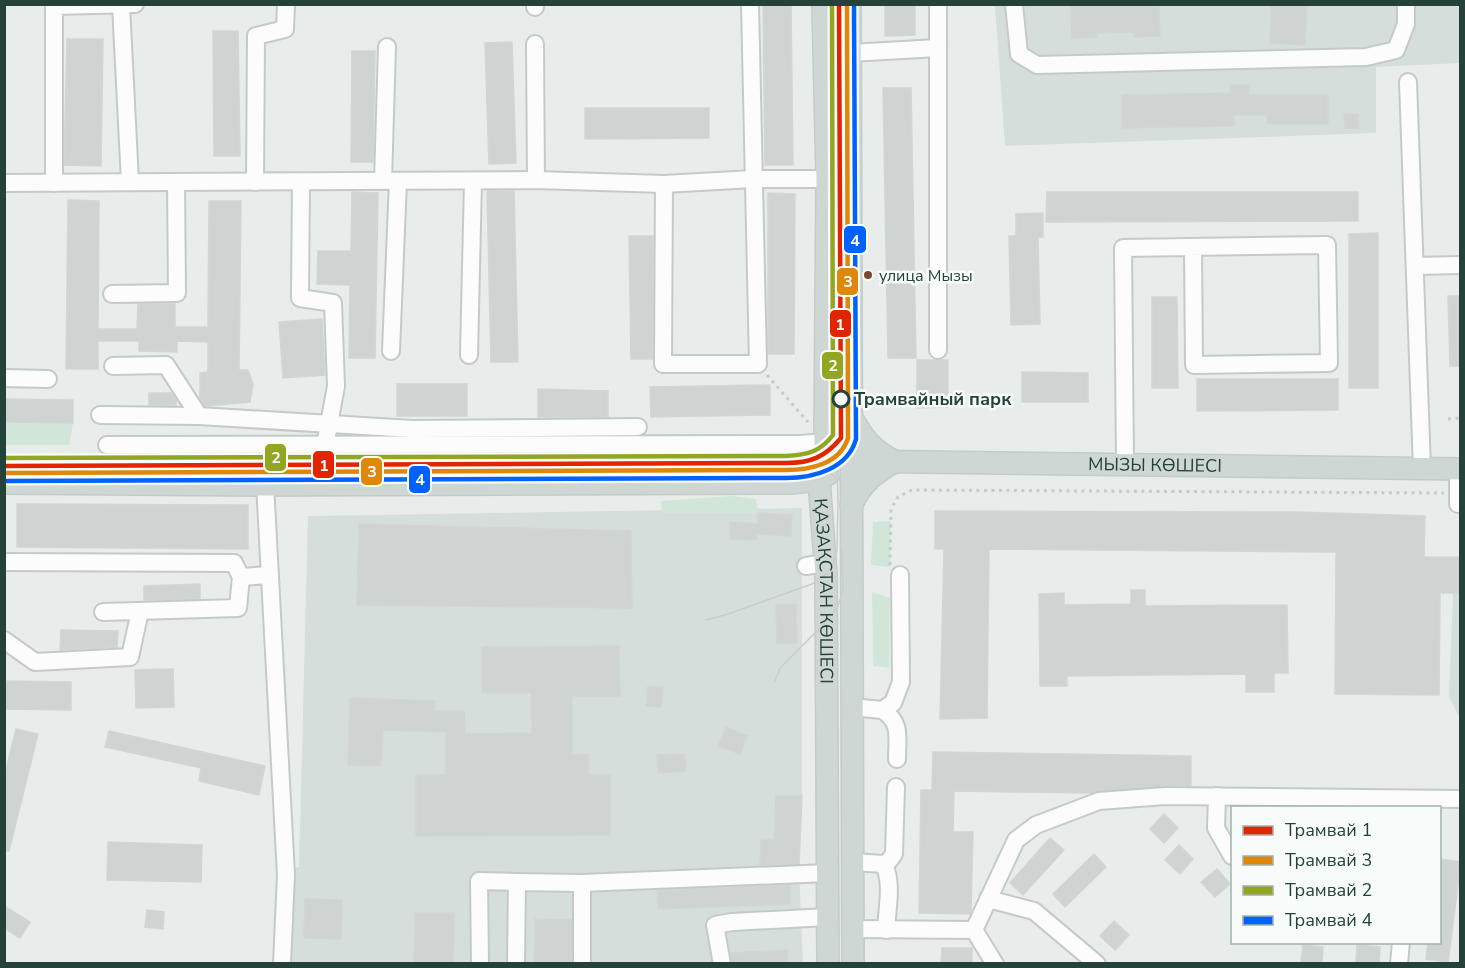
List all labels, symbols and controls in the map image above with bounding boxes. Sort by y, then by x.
line badge: 4 [843,225,867,254]
text: 4 [850,230,860,252]
place label: улица Мызы [879,265,973,287]
line badge: 3 [836,267,859,296]
marker: улица Мызы [862,269,874,281]
text: 3 [843,271,853,293]
line badge: 1 [829,309,852,338]
text: 1 [835,314,845,336]
line badge: 2 [821,351,844,380]
text: 2 [828,355,838,377]
place label: Трамвайный парк [854,387,1012,411]
marker: Трамвайный парк [832,390,850,408]
line badge: 2 [264,443,287,472]
text: 2 [271,447,281,469]
line badge: 1 [312,450,335,479]
street label: МЫЗЫ КӨШЕСІ [1088,452,1222,478]
text: 1 [319,455,329,477]
line badge: 3 [360,457,383,486]
text: 3 [367,461,377,483]
line badge: 4 [408,465,431,494]
text: 4 [415,469,425,491]
street label: ҚАЗАҚСТАН КӨШЕСІ [808,497,839,684]
legend [1231,806,1441,944]
text: Трамвай 1 [1285,818,1372,842]
text: Трамвай 3 [1285,848,1372,872]
text: Трамвай 2 [1285,878,1372,902]
text: Трамвай 4 [1285,908,1372,932]

